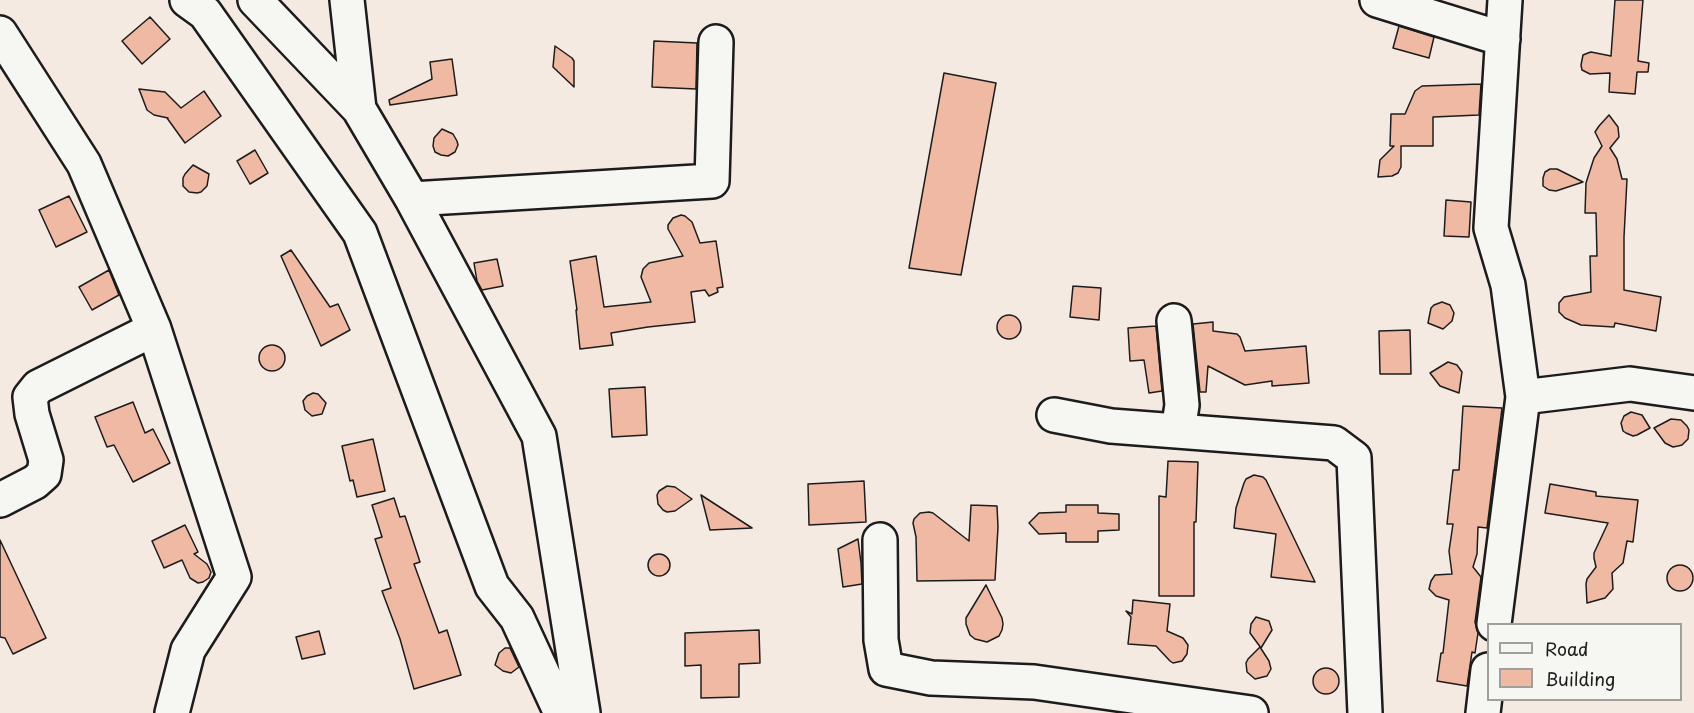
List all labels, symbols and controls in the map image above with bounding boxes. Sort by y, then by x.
legend [1487,623,1682,701]
text: Road [1545,635,1589,662]
text: Building [1545,665,1615,692]

